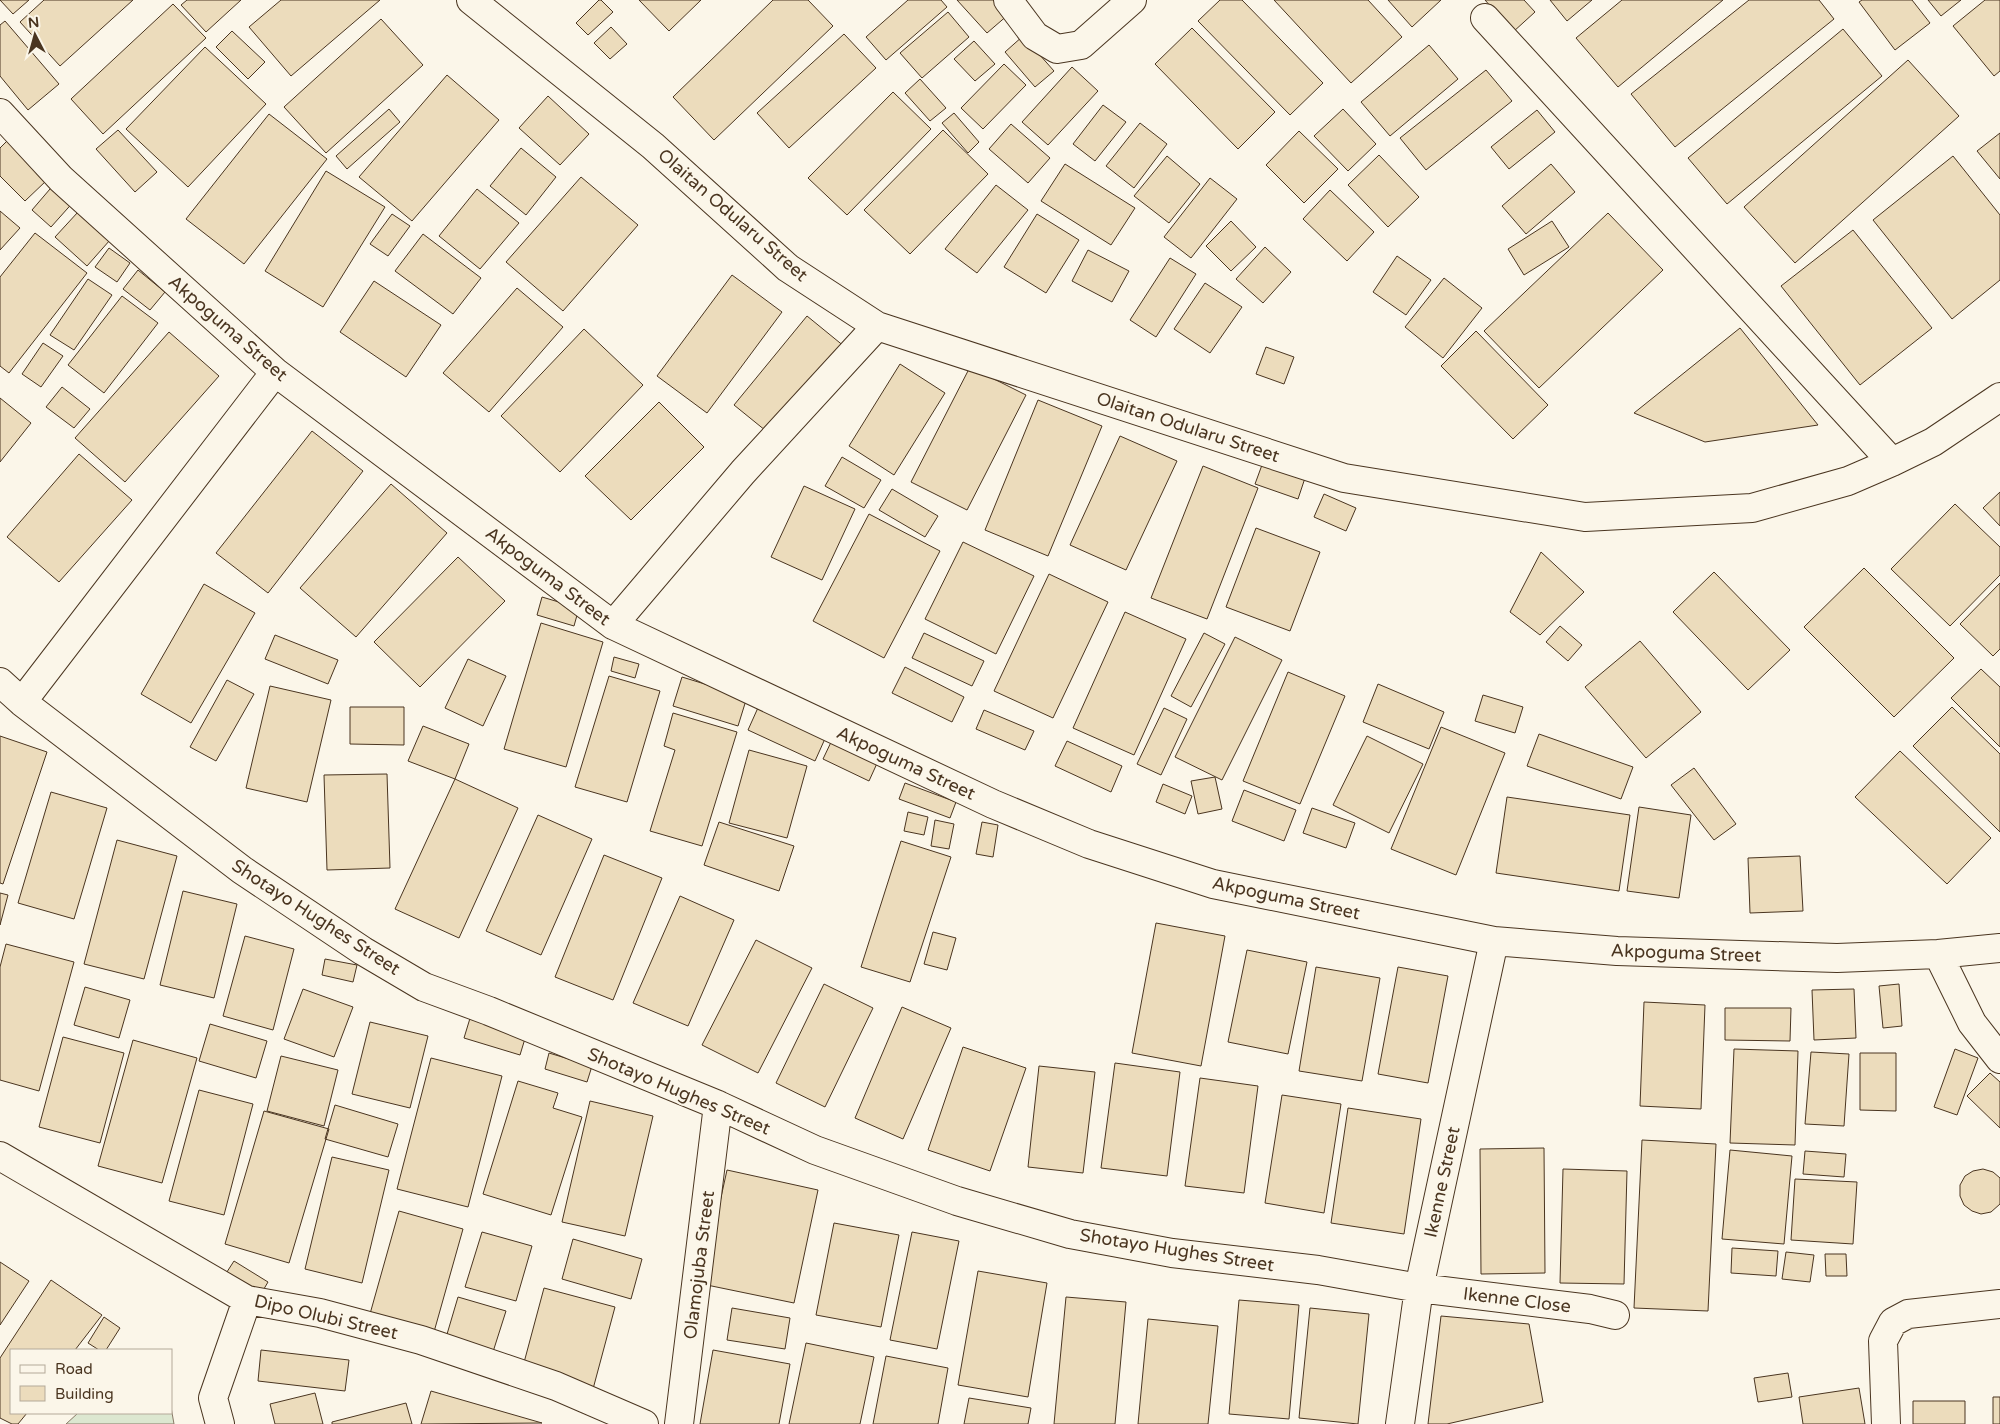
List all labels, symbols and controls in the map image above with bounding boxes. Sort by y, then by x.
north arrow [10,10,60,60]
text: N [27,14,40,32]
street label: Olaitan Odularu Street [654,144,813,286]
street label: Akpoguma Street [164,270,292,386]
street label: Olaitan Odularu Street [1094,387,1283,467]
street label: Akpoguma Street [481,522,615,630]
street label: Akpoguma Street [833,721,979,805]
street label: Shotayo Hughes Street [228,854,404,980]
street label: Akpoguma Street [1210,872,1362,924]
street label: Akpoguma Street [1610,939,1762,967]
street label: Shotayo Hughes Street [584,1043,774,1140]
street label: Ikenne Street [1419,1124,1465,1240]
street label: Olamojuba Street [679,1189,719,1341]
street label: Shotayo Hughes Street [1078,1224,1276,1276]
street label: Ikenne Close [1462,1282,1572,1318]
street label: Dipo Olubi Street [252,1290,400,1344]
legend [10,1349,172,1414]
text: Road [55,1360,93,1378]
text: Building [55,1385,114,1403]

